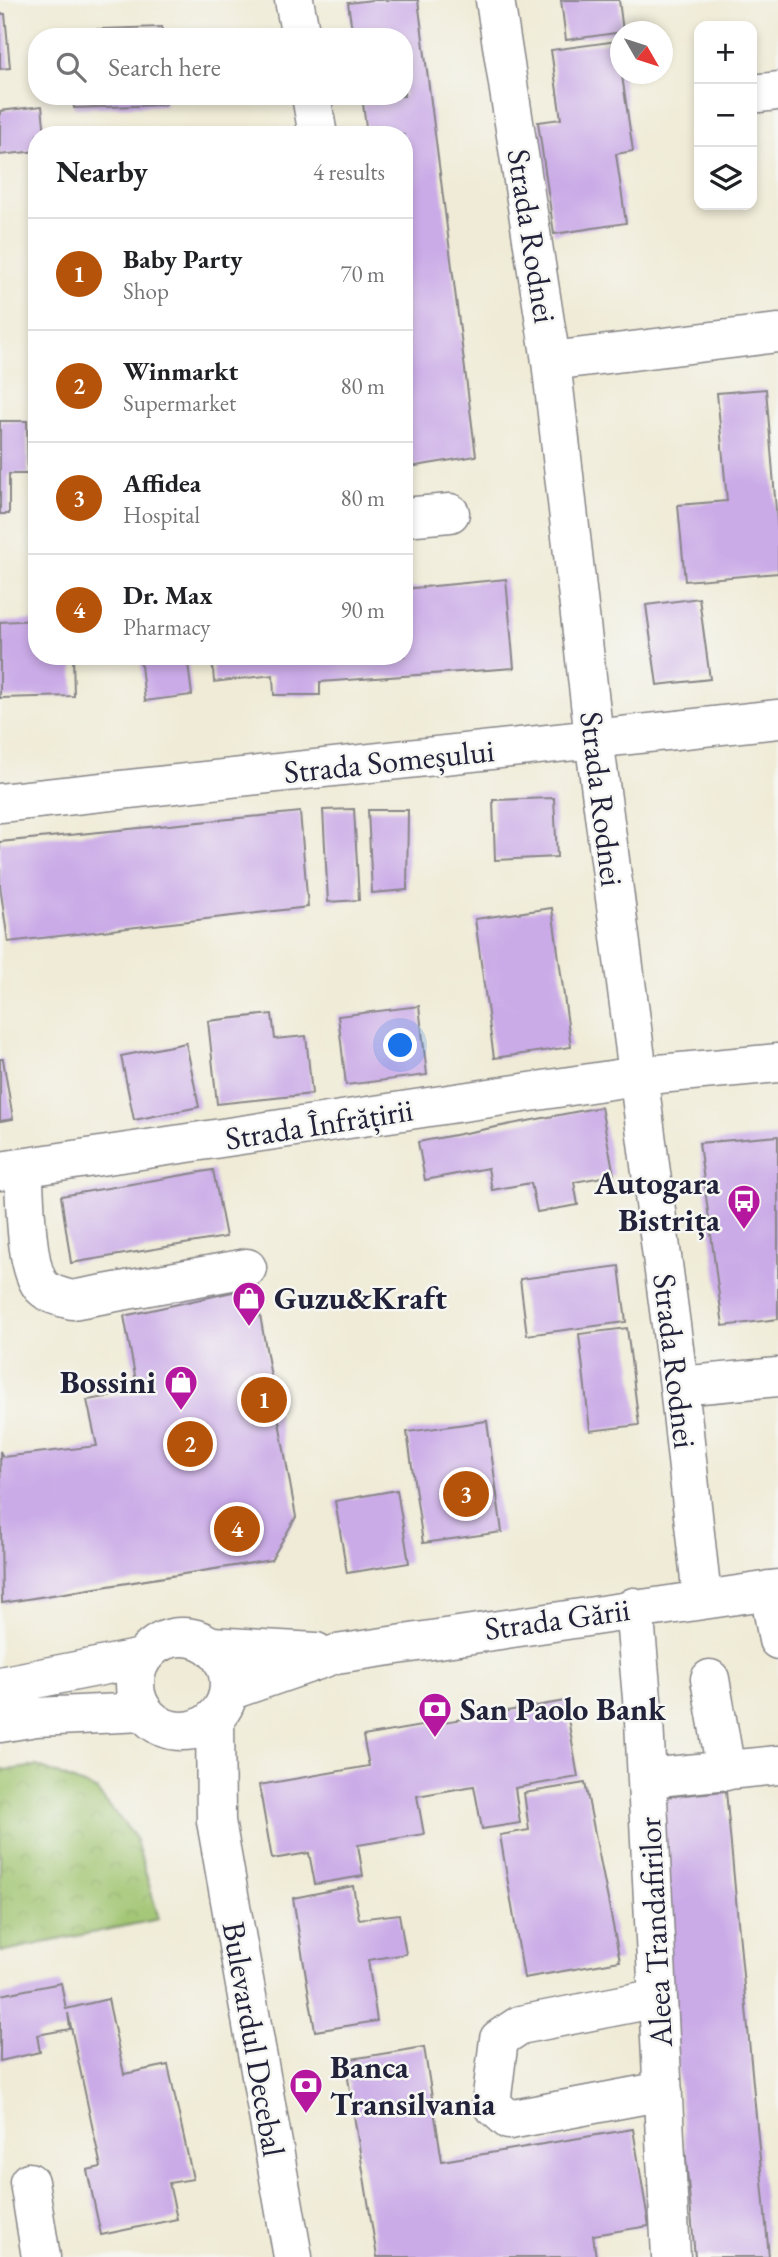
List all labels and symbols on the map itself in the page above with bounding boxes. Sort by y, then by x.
north arrow [610,21,673,84]
street label: Strada Rodnei [498,146,567,326]
street label: Strada Rodnei [570,709,634,889]
street label: Strada Someșului [282,729,496,793]
your location [383,1028,417,1062]
street label: Strada Înfrățirii [222,1088,416,1160]
place label: Autogara Bistrița [593,1162,721,1241]
bus stop icon: Autogara Bistrița [725,1182,763,1231]
street label: Strada Rodnei [643,1271,707,1451]
place label: Guzu&Kraft [274,1277,447,1319]
shop icon: Guzu&Kraft [230,1279,268,1328]
place label: Bossini [60,1361,157,1403]
shop icon: Bossini [162,1363,200,1412]
pin: 1 [241,1374,287,1426]
pin: 2 [167,1418,213,1470]
pin: 3 [443,1468,489,1520]
pin: 4 [214,1503,260,1555]
street label: Strada Gării [482,1588,632,1650]
place label: San Paolo Bank [460,1688,666,1730]
bank icon: San Paolo Bank [416,1690,454,1739]
street label: Aleea Trandafirilor [628,1816,682,2049]
street label: Bulevardul Decebal [213,1918,295,2160]
place label: Banca Transilvania [330,2046,497,2125]
bank icon: Banca Transilvania [287,2066,325,2115]

